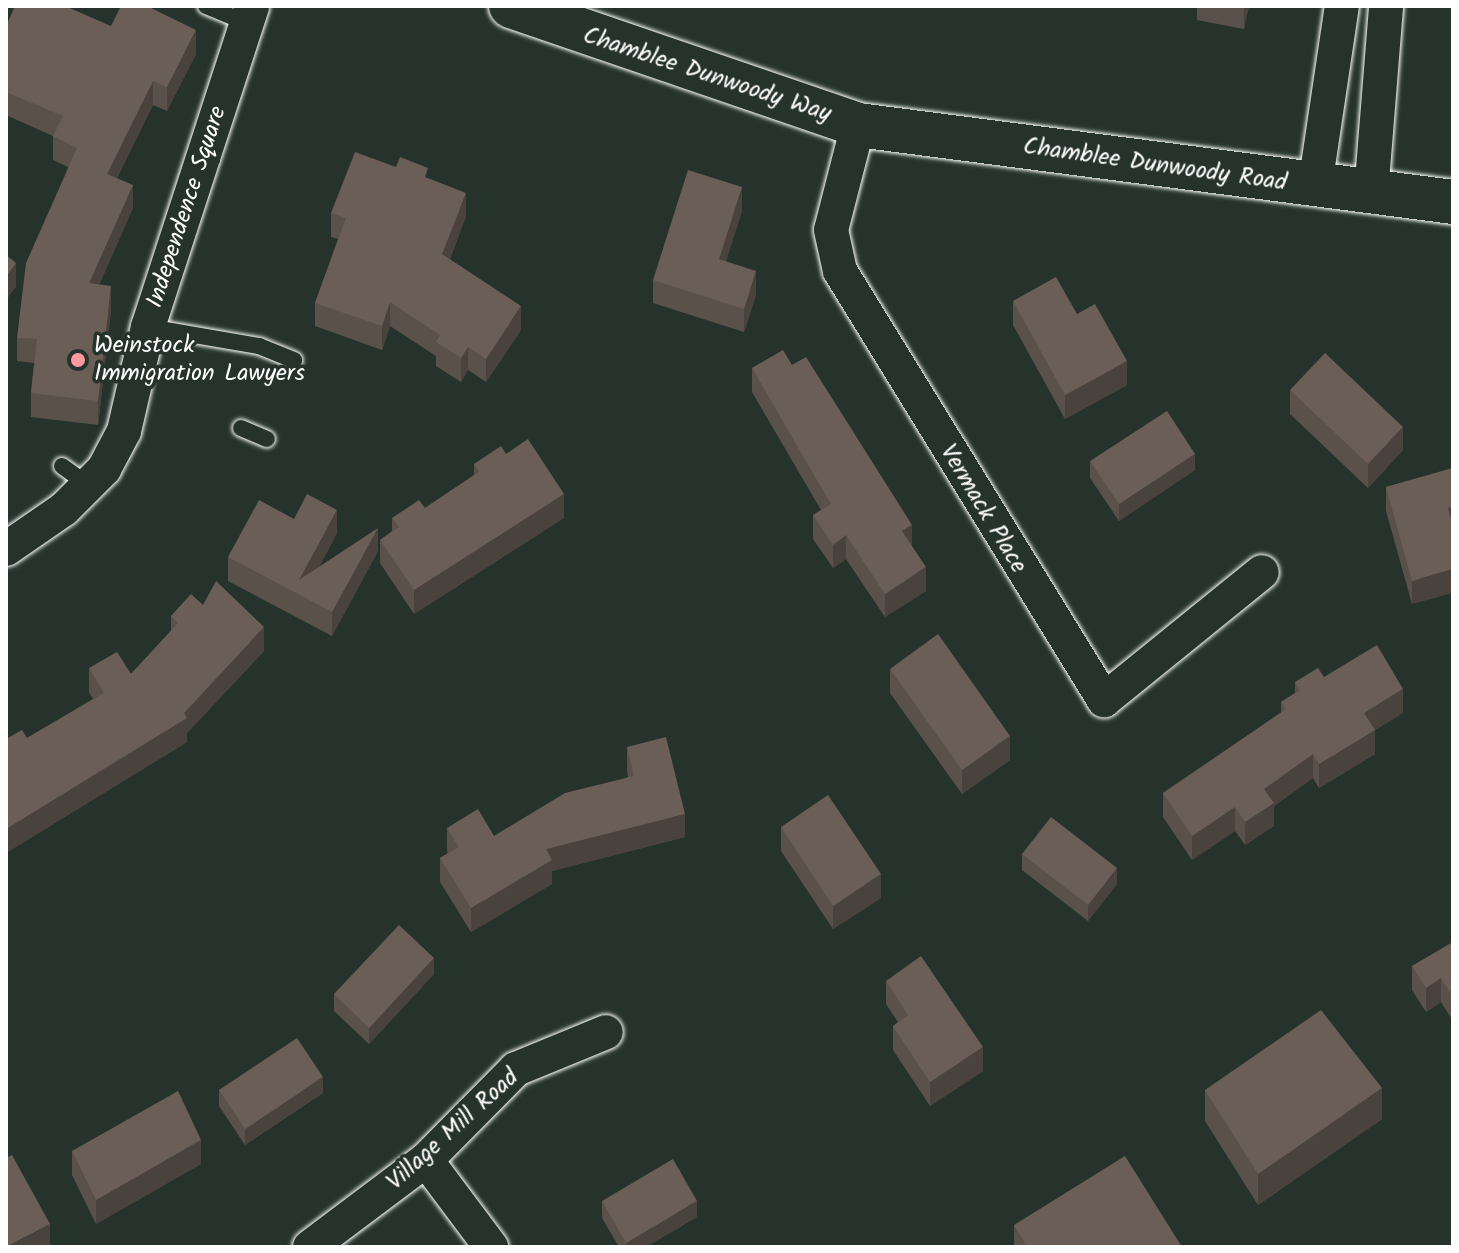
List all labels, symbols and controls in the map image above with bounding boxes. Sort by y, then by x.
street label: Chamblee Dunwoody Way [579,21,835,129]
street label: Independence Square [141,102,233,312]
street label: Chamblee Dunwoody Road [1021,132,1289,198]
place label: Weinstock Immigration Lawyers [94,332,305,388]
marker: Weinstock Immigration Lawyers [69,351,87,369]
street label: Vermack Place [933,439,1033,579]
street label: Village Mill Road [381,1063,525,1197]

